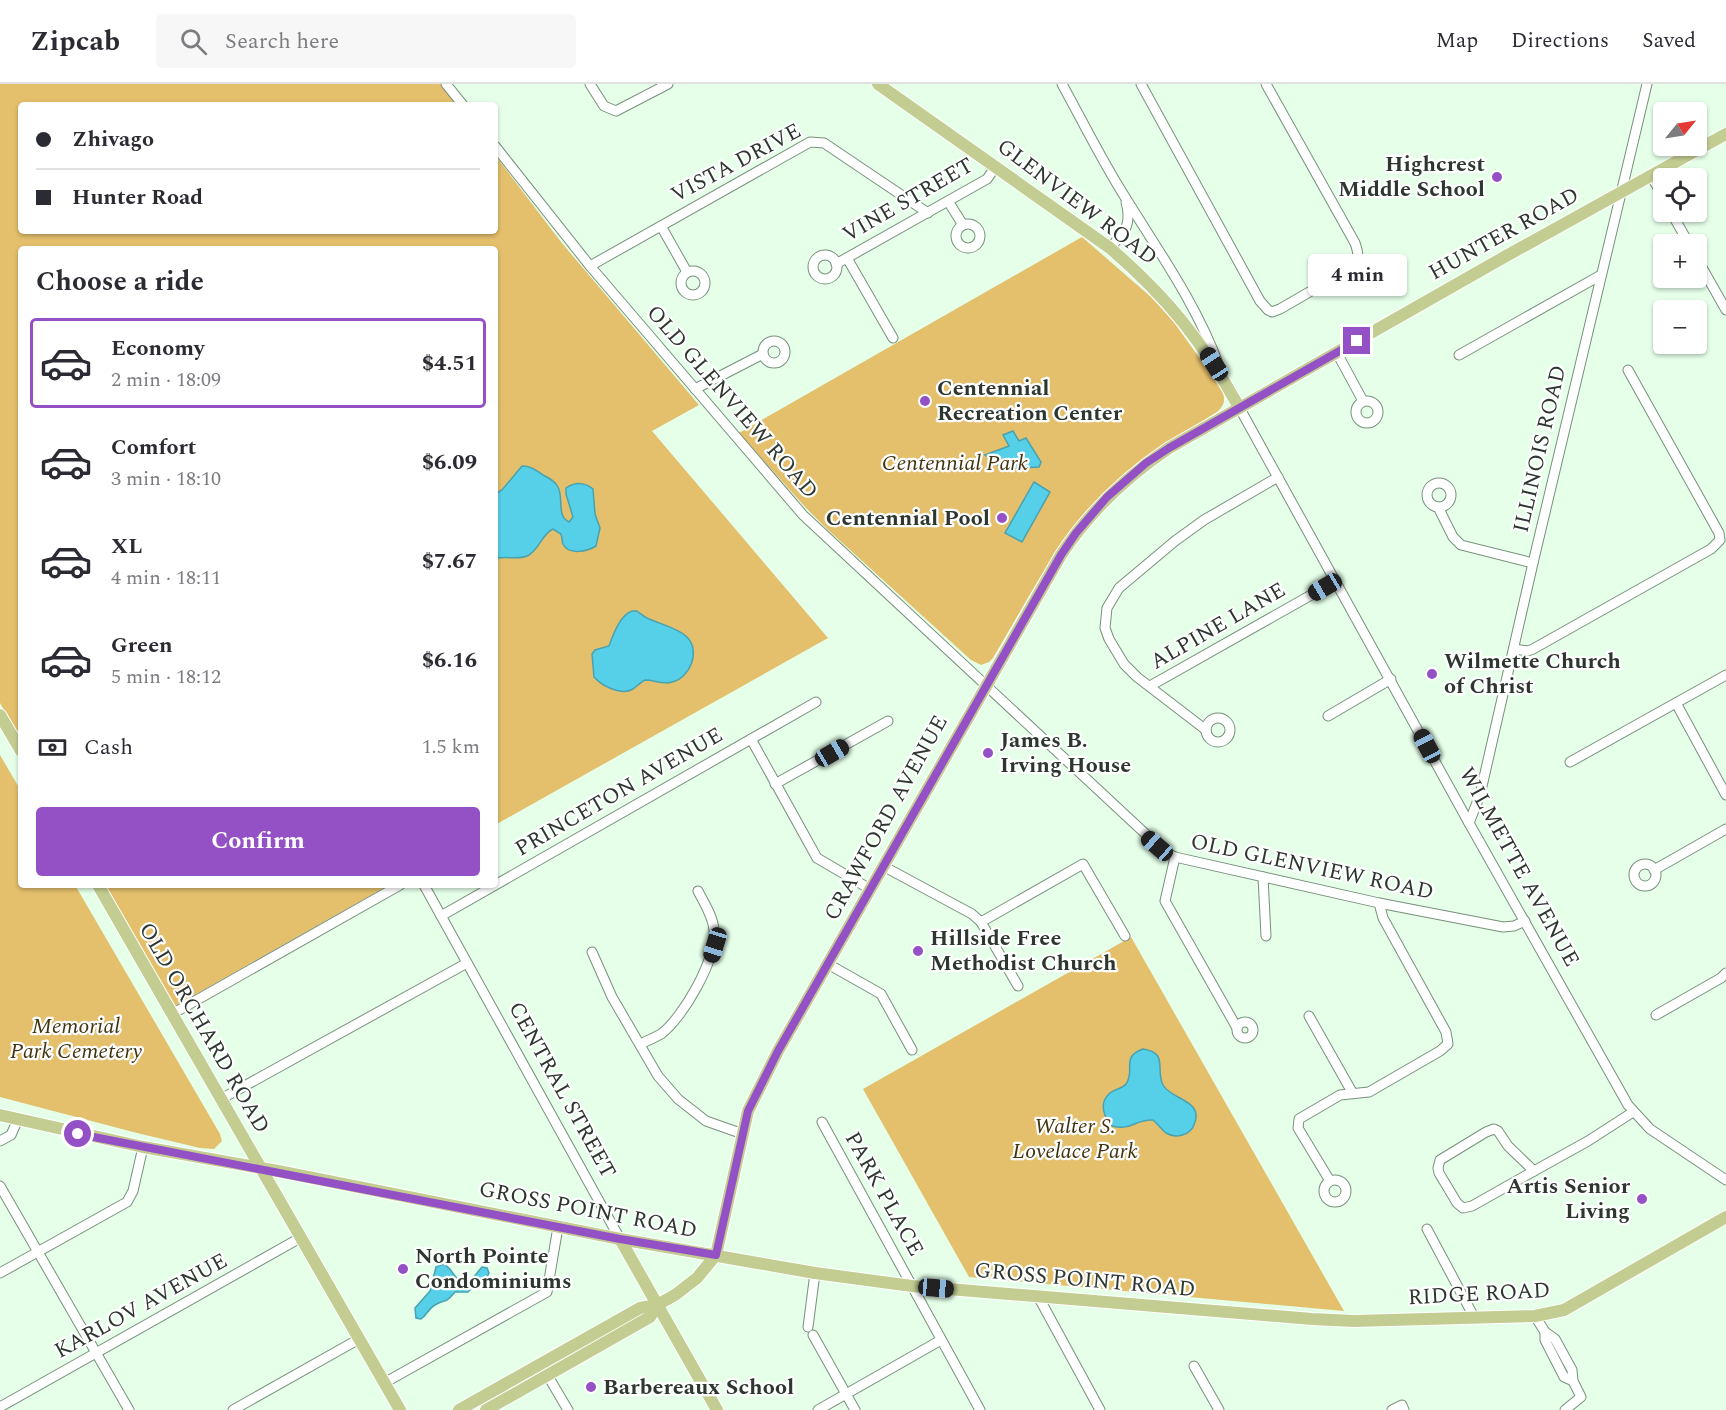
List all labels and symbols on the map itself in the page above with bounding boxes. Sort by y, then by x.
north arrow [1653,102,1707,156]
street label: VISTA DRIVE [665,115,807,211]
street label: GLENVIEW ROAD [990,131,1164,273]
place label: Highcrest Middle School [1338,148,1485,206]
street label: VINE STREET [836,149,980,251]
marker: Highcrest Middle School [1490,170,1504,184]
street label: HUNTER ROAD [1423,179,1585,289]
callout: 4 min [1308,254,1406,296]
street label: OLD GLENVIEW ROAD [638,298,826,506]
route end [1343,327,1370,354]
car [1197,344,1231,384]
street label: ILLINOIS ROAD [1505,362,1575,536]
place label: Centennial Recreation Center [937,372,1123,430]
marker: Centennial Recreation Center [918,394,932,408]
park label: Centennial Park [882,447,1028,480]
place label: Centennial Pool [826,502,990,535]
marker: Centennial Pool [995,511,1009,525]
car [1305,570,1345,604]
street label: ALPINE LANE [1144,574,1292,678]
place label: Wilmette Church of Christ [1444,645,1621,703]
marker: Wilmette Church of Christ [1425,667,1439,681]
street label: CRAWFORD AVENUE [816,709,956,927]
street label: PRINCETON AVENUE [509,719,729,865]
place label: James B. Irving House [1000,724,1131,782]
car [1411,726,1443,766]
car [812,736,852,770]
marker: James B. Irving House [981,746,995,760]
street label: WILMETTE AVENUE [1450,761,1588,973]
street label: OLD GLENVIEW ROAD [1187,825,1437,909]
car [1138,827,1176,865]
street label: OLD ORCHARD ROAD [130,916,278,1140]
place label: Hillside Free Methodist Church [930,922,1117,980]
car [701,925,729,965]
marker: Hillside Free Methodist Church [911,944,925,958]
street label: CENTRAL STREET [500,996,624,1184]
park label: Memorial Park Cemetery [10,1010,142,1068]
park label: Walter S. Lovelace Park [1012,1110,1138,1168]
route start [64,1120,91,1147]
street label: PARK PLACE [836,1126,932,1262]
place label: Artis Senior Living [1507,1170,1631,1228]
street label: GROSS POINT ROAD [476,1173,700,1247]
marker: Artis Senior Living [1635,1192,1649,1206]
place label: North Pointe Condominiums [415,1240,572,1298]
street label: KARLOV AVENUE [48,1245,234,1367]
street label: GROSS POINT ROAD [973,1254,1197,1306]
marker: North Pointe Condominiums [396,1262,410,1276]
street label: RIDGE ROAD [1407,1274,1551,1314]
car [917,1277,955,1299]
place label: Barbereaux School [603,1371,794,1404]
marker: Barbereaux School [584,1380,598,1394]

